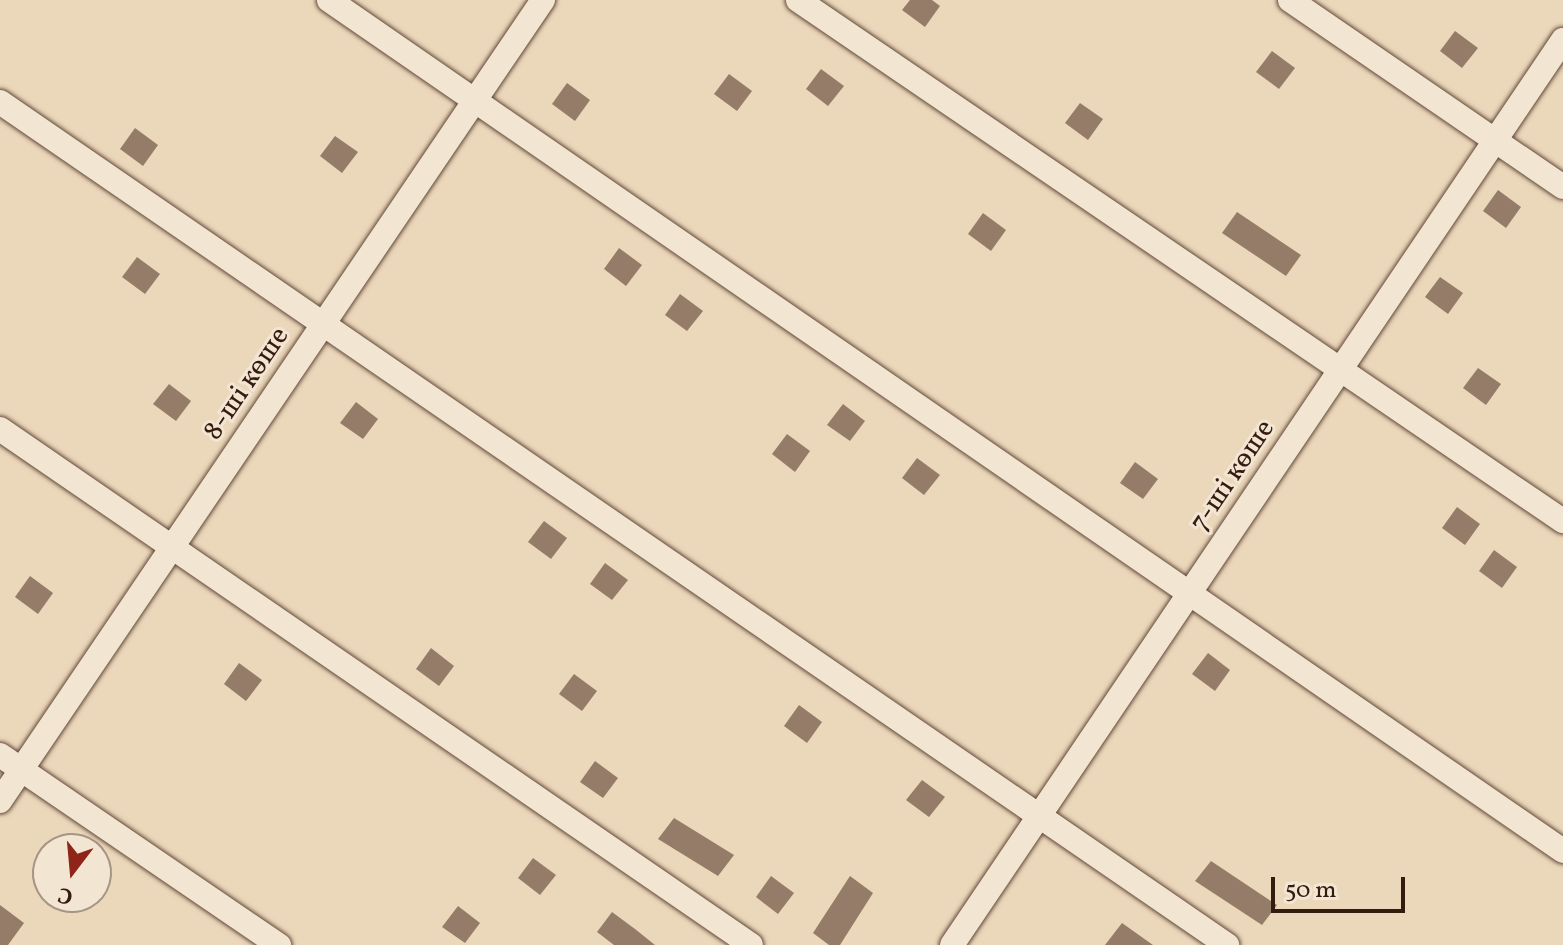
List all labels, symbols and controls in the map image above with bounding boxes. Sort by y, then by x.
street label: 8-ші көше [197,321,297,447]
street label: 7-ші көше [1183,414,1283,538]
north arrow [32,833,112,913]
scale bar [1275,861,1409,911]
text: 50 m [1285,874,1337,908]
text: С [55,878,77,911]

